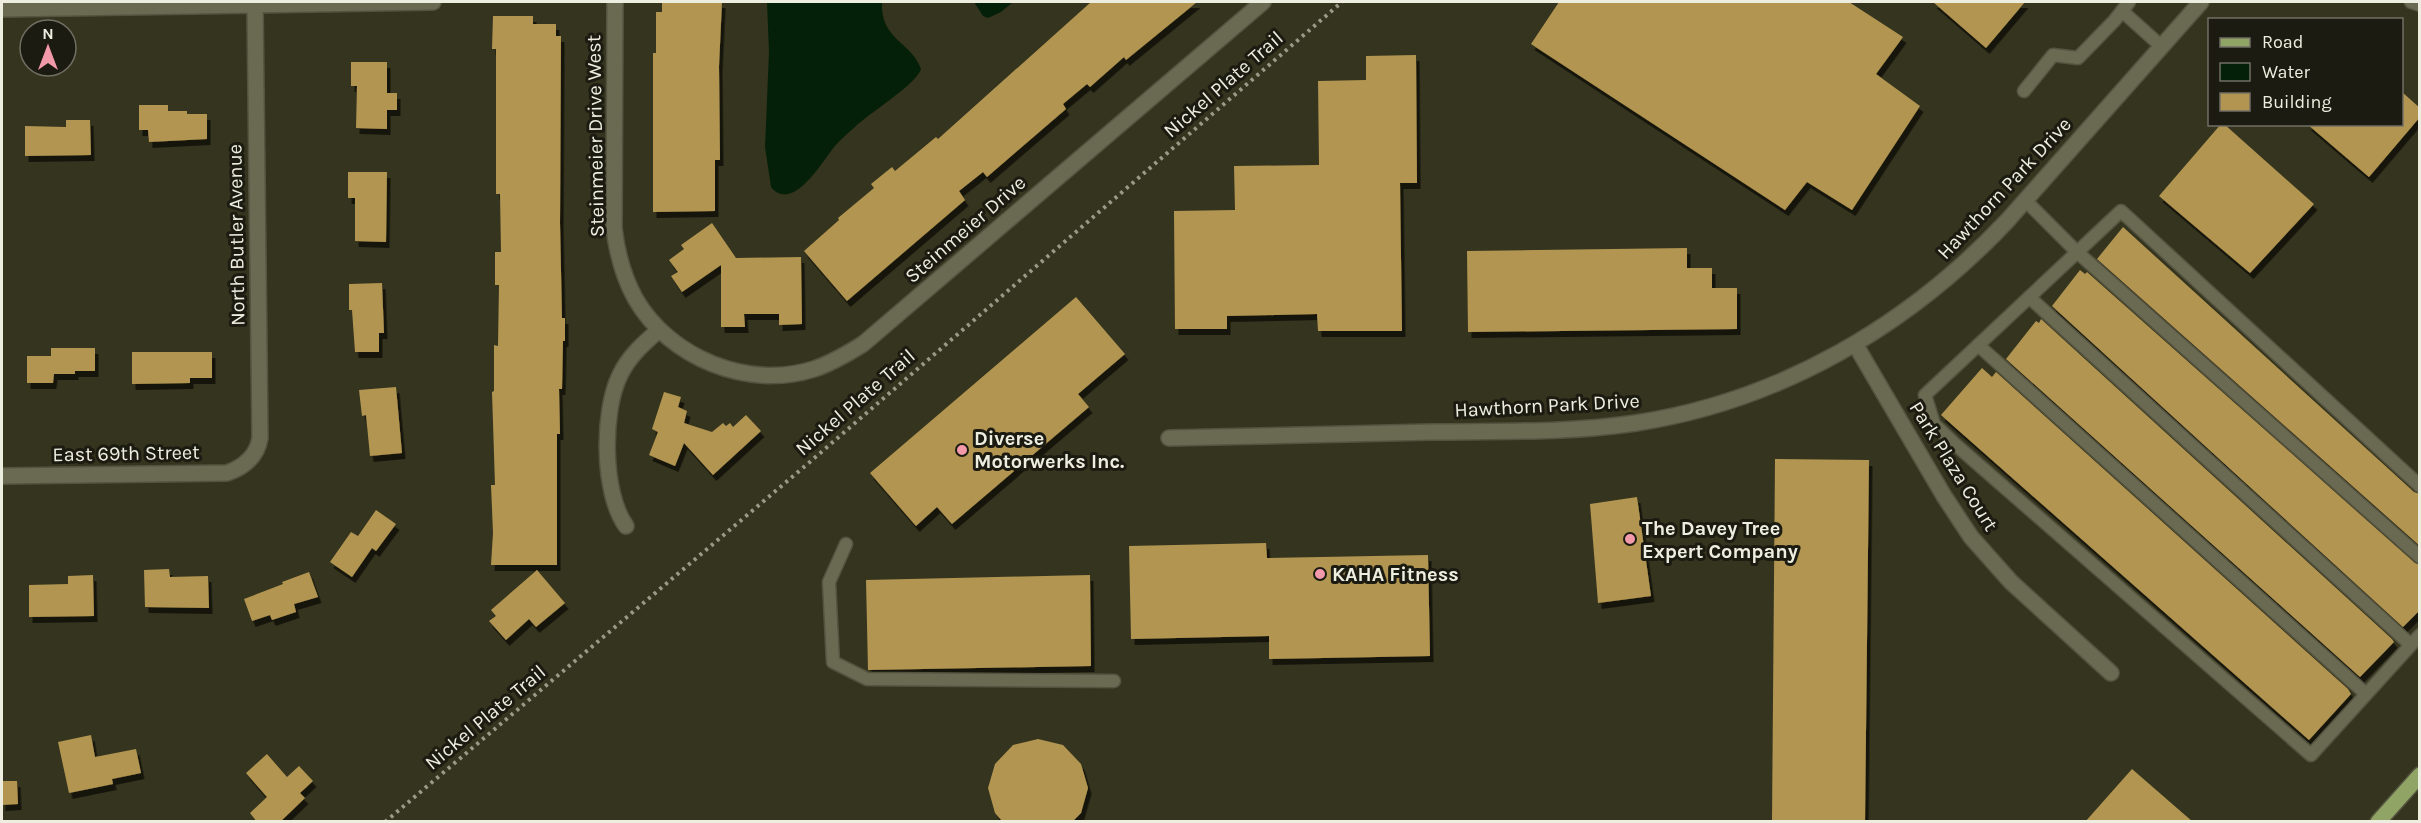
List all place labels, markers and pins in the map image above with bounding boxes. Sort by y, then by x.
place label: Diverse Motorwerks Inc. [974,427,1124,473]
marker: Diverse Motorwerks Inc. [955,443,969,457]
place label: The Davey Tree Expert Company [1642,517,1798,563]
marker: The Davey Tree Expert Company [1623,532,1637,546]
place label: KAHA Fitness [1332,563,1459,586]
marker: KAHA Fitness [1313,567,1327,581]

